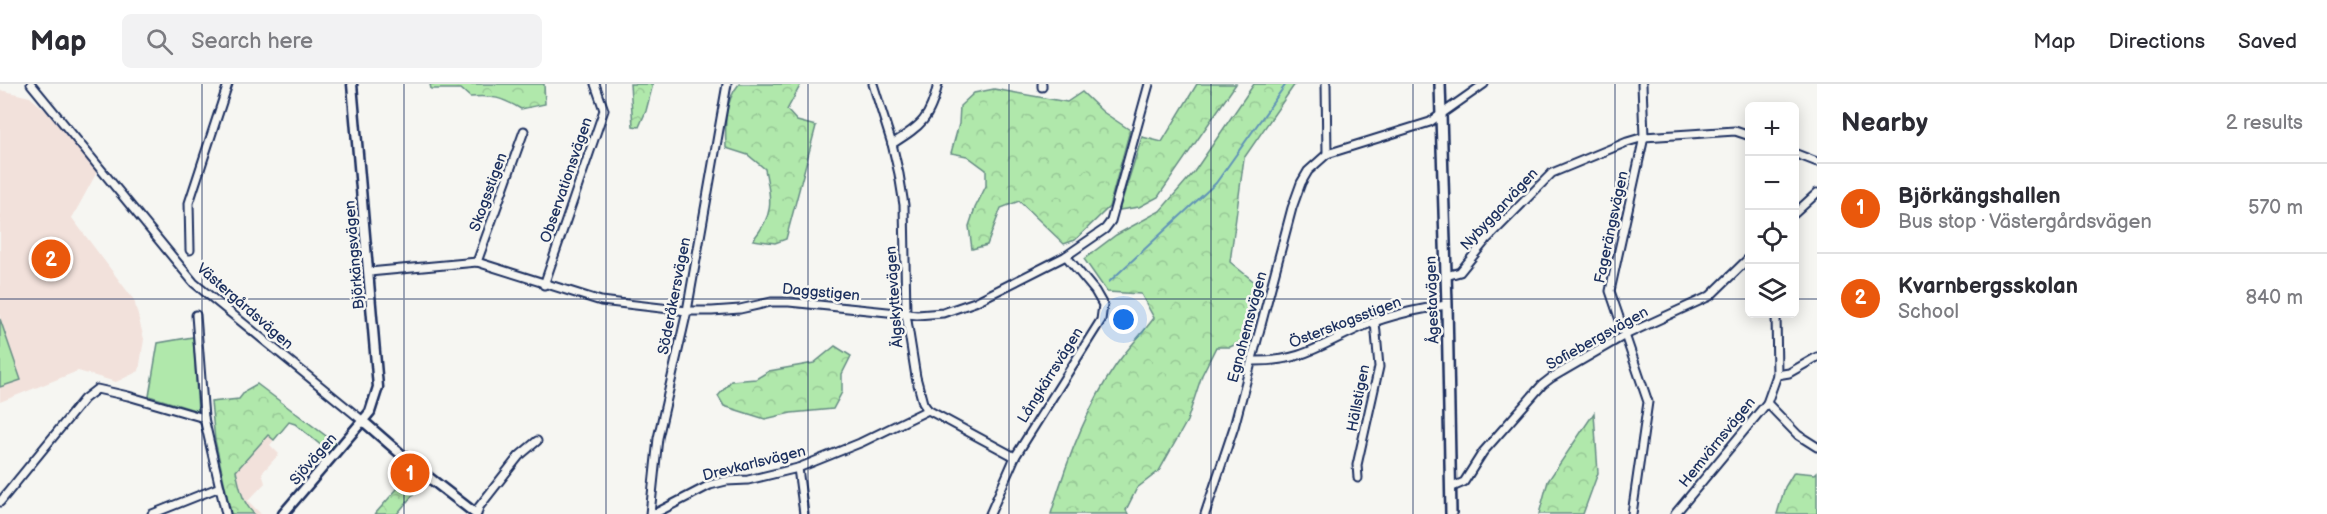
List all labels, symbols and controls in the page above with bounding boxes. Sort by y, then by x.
search box [122,14,542,68]
text: Map [30,25,86,58]
icon: search [143,25,176,58]
text: Search here [191,28,313,55]
text: Map [2033,29,2076,54]
text: Directions [2109,29,2205,54]
text: Saved [2238,29,2297,54]
map controls [1745,102,1799,318]
button: + [1745,102,1799,156]
text: Nearby [1841,108,1928,139]
text: 2 results [2226,111,2303,135]
street label: Observationsvägen [536,115,597,245]
street label: Skogsstigen [465,150,511,234]
button: − [1745,156,1799,210]
street label: Nybyggarvägen [1456,164,1542,254]
street label: Fagerängsvägen [1590,169,1633,285]
text: Björkängshallen [1898,183,2061,210]
text: 1 [1856,196,1865,220]
text: 570 m [2248,196,2303,220]
street label: Björkängsvägen [340,200,369,310]
button: locate [1745,210,1799,264]
text: Bus stop · Västergårdsvägen [1898,210,2152,234]
pin: 2 [32,236,70,282]
street label: Söderåkersvägen [654,236,695,356]
street label: Älgskyttevägen [881,245,908,348]
street label: Ågestavägen [1420,256,1444,344]
street label: Västergårdsvägen [192,259,297,354]
button: layers [1745,264,1799,318]
street label: Egnahemsvägen [1224,270,1271,385]
text: Kvarnbergsskolan [1898,273,2078,300]
street label: Daggstigen [781,280,861,305]
text: 2 [1855,286,1866,310]
text: 840 m [2245,286,2303,310]
street label: Österskogsstigen [1286,292,1404,353]
text: School [1898,300,1959,324]
street label: Sofiebergsvägen [1543,303,1652,374]
your location [1109,305,1138,334]
street label: Långkärrsvägen [1013,324,1087,427]
street label: Hällstigen [1343,363,1374,433]
street label: Hemvärnsvägen [1675,393,1760,491]
street label: Sjövägen [286,429,341,489]
street label: Drevkarlsvägen [701,442,808,485]
pin: 1 [390,450,430,496]

